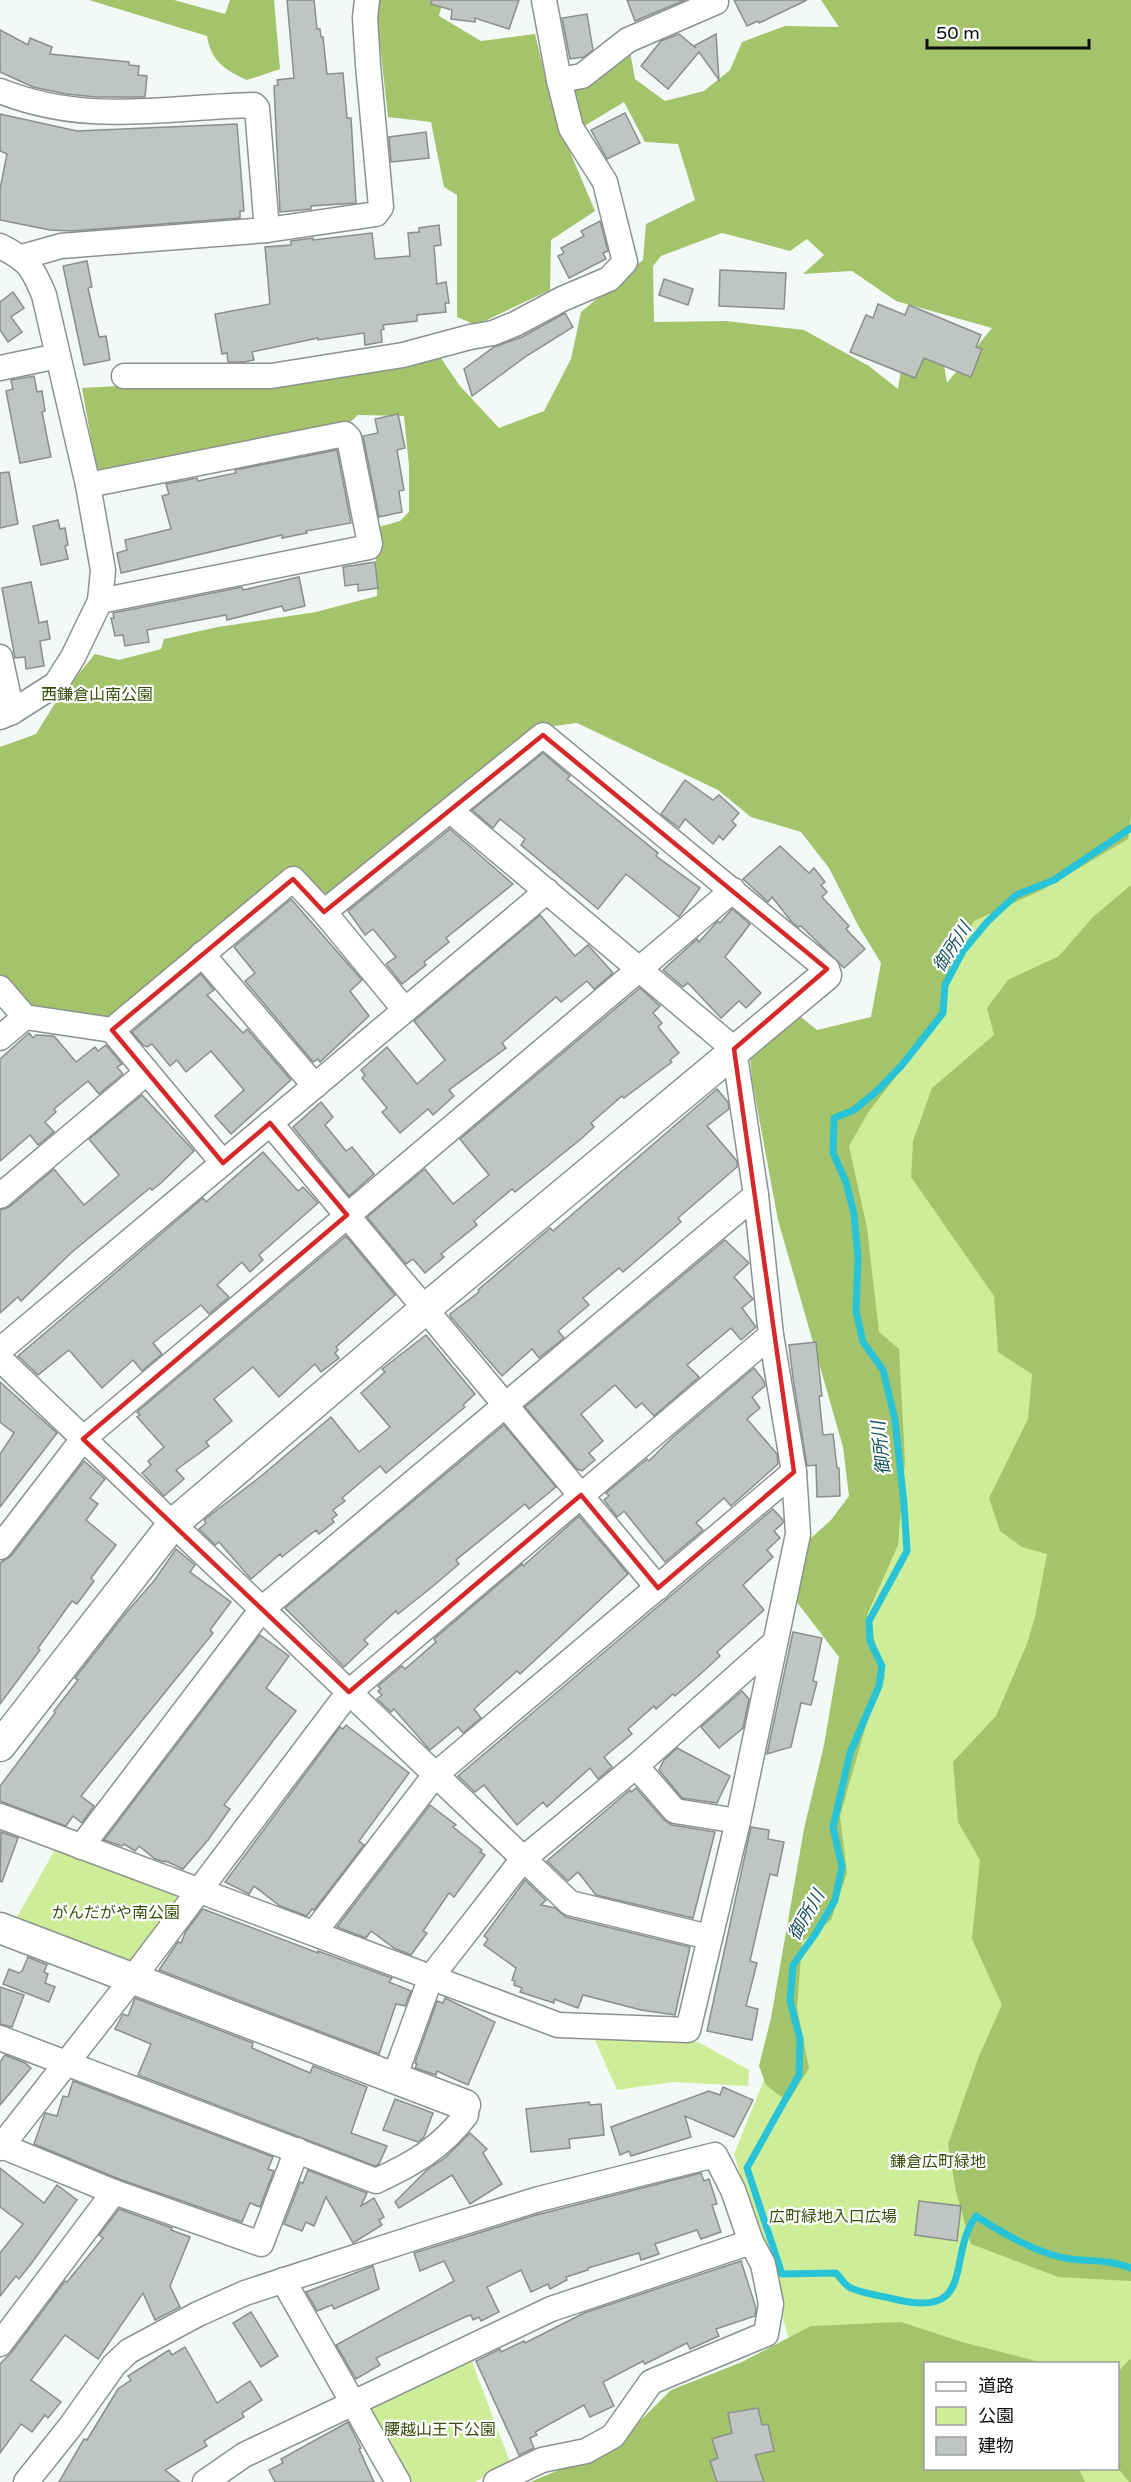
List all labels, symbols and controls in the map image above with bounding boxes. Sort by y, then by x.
scale bar [927,12,1089,50]
text: 50 m [936,22,980,44]
park label: 西鎌倉山南公園 [41,685,153,705]
water label: 御所川 [928,917,977,976]
water label: 御所川 [867,1418,895,1476]
water label: 御所川 [783,1884,830,1944]
park label: がんだがや南公園 [52,1903,180,1923]
park label: 鎌倉広町緑地 [890,2152,986,2172]
park label: 広町緑地入口広場 [769,2207,897,2227]
legend [924,2362,1119,2470]
text: 道路 [978,2375,1014,2397]
text: 公園 [978,2405,1014,2427]
park label: 腰越山王下公園 [384,2420,496,2440]
text: 建物 [978,2435,1014,2457]

